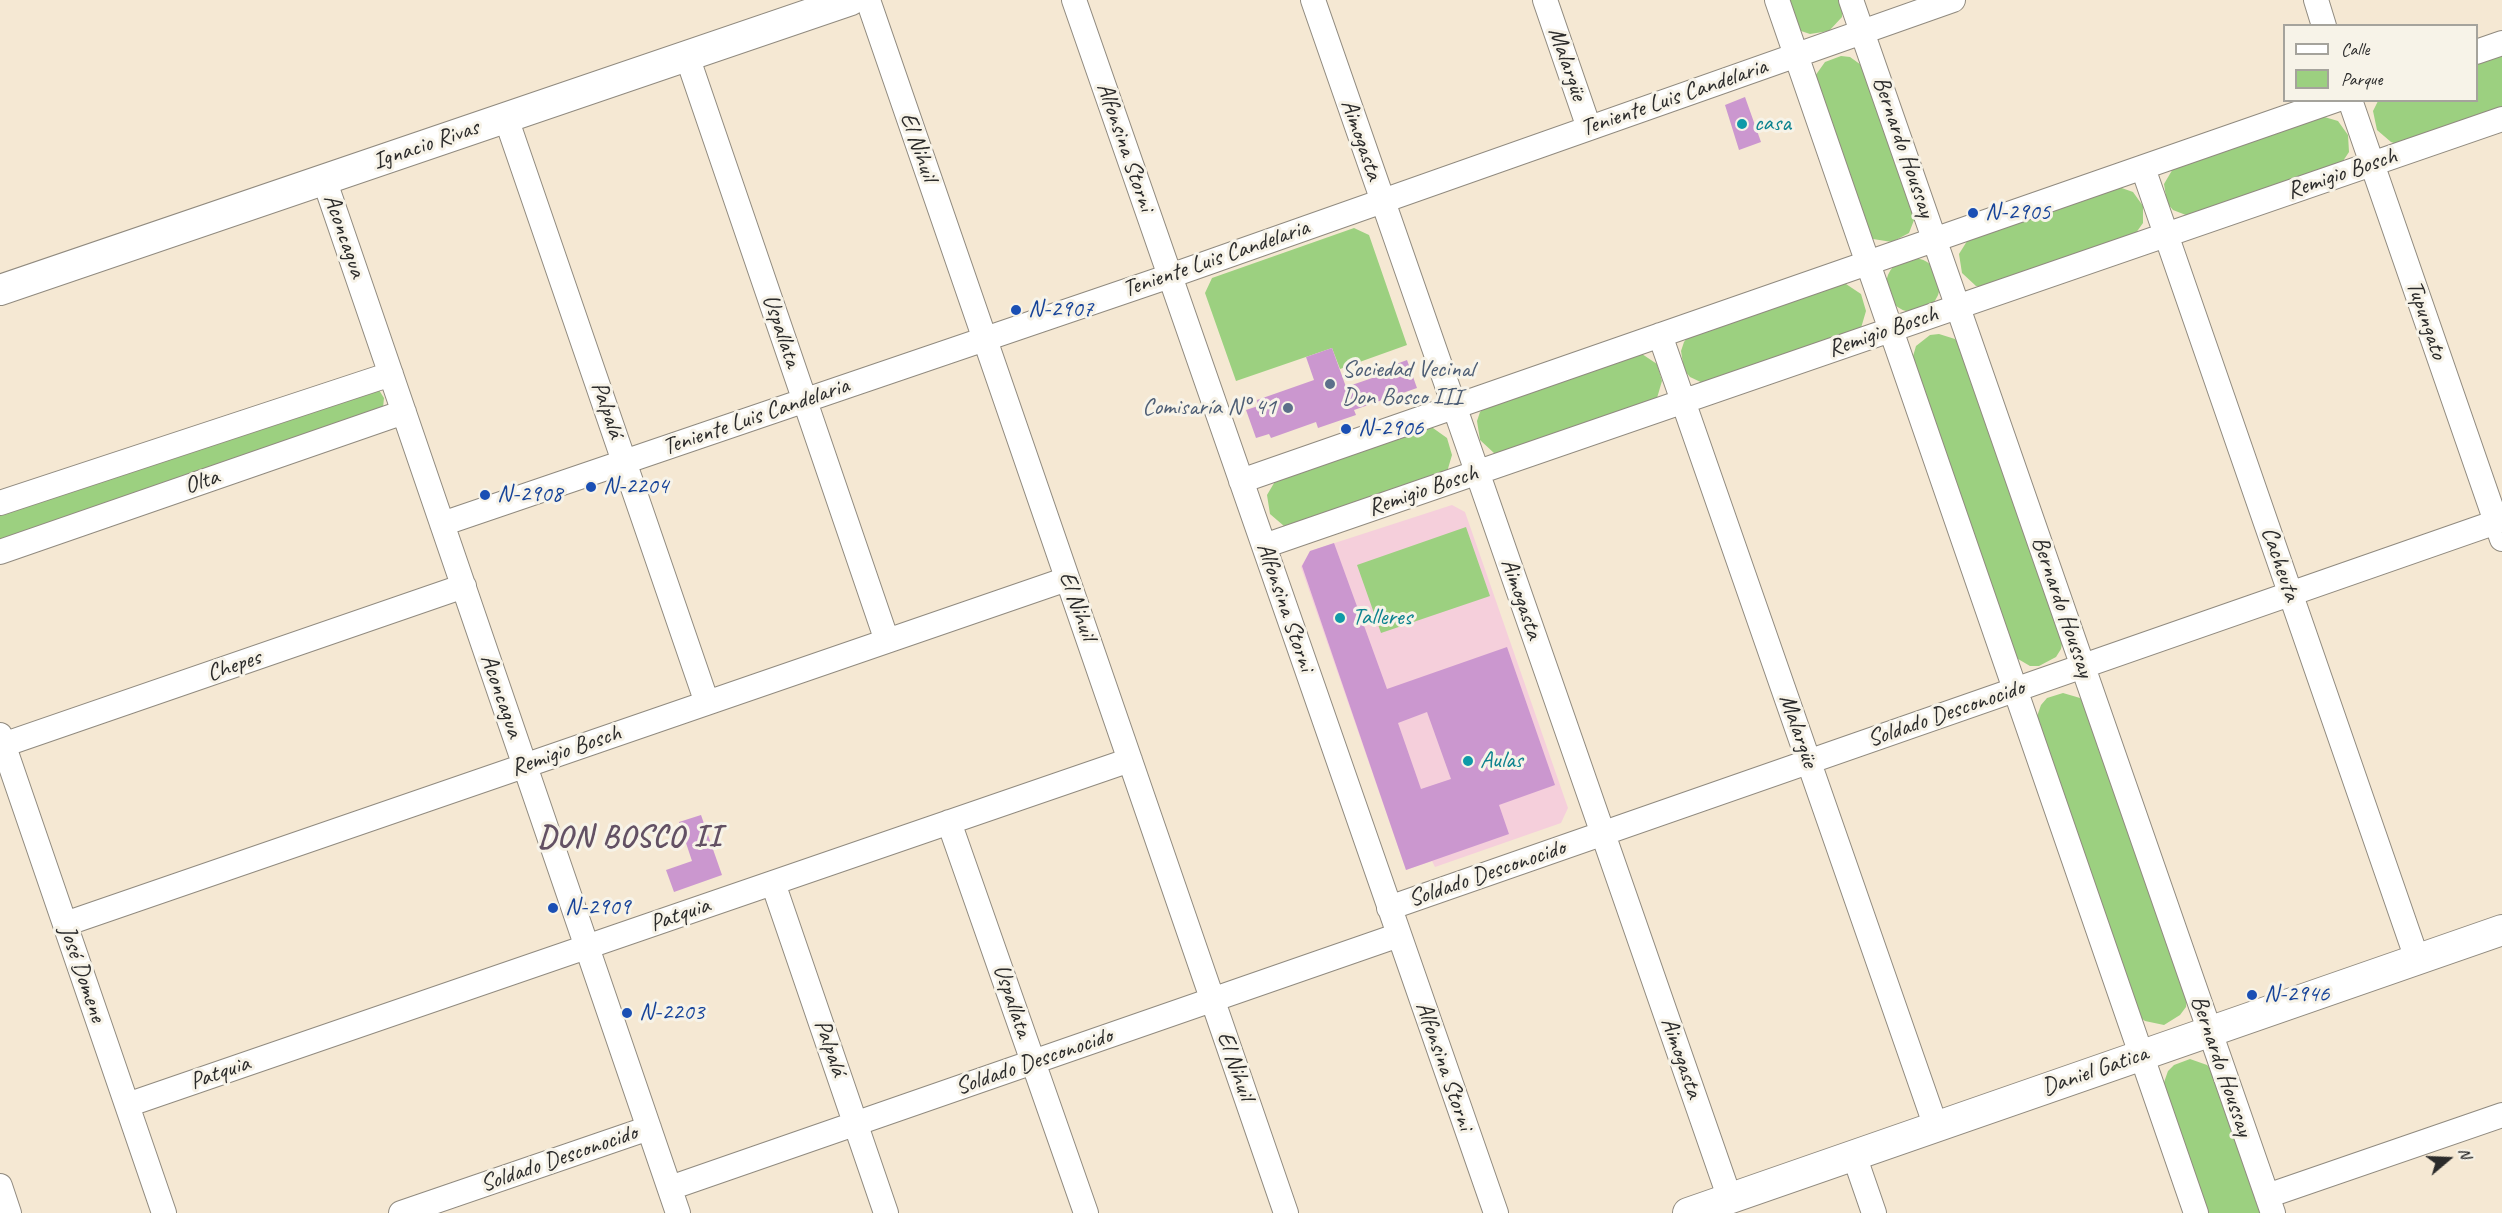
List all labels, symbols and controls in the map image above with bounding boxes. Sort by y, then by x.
street label: Malargüe [1541,24,1593,104]
legend [2283,24,2478,102]
text: Calle [2341,38,2369,60]
street label: Teniente Luis Candelaria [1577,53,1771,143]
text: Parque [2341,68,2382,90]
street label: Bernardo Houssay [1865,73,1941,221]
street label: Alfonsina Storni [1090,79,1160,215]
street label: Aimogasta [1334,96,1388,184]
street label: El Nihuil [893,109,943,185]
place label: casa [1754,110,1791,138]
street label: Ignacio Rivas [369,113,483,177]
marker: casa [1735,117,1749,131]
street label: Remigio Bosch [2283,142,2401,206]
street label: Aconcagua [316,191,372,281]
place label: N-2905 [1985,199,2050,227]
marker: N-2905 [1966,206,1980,220]
street label: Teniente Luis Candelaria [1119,214,1313,304]
street label: Tupungato [2399,277,2453,363]
street label: Uspallata [755,291,807,371]
place label: N-2907 [1028,296,1093,324]
street label: Remigio Bosch [1824,300,1942,364]
marker: N-2907 [1009,303,1023,317]
place label: Sociedad Vecinal Don Bosco III [1342,356,1474,412]
street label: Teniente Luis Candelaria [659,372,853,462]
marker: Sociedad Vecinal Don Bosco III [1323,377,1337,391]
street label: Palpalá [584,378,630,442]
place label: Comisaría N° 41 [1142,394,1276,422]
marker: Comisaría N° 41 [1281,401,1295,415]
place label: N-2906 [1358,415,1423,443]
marker: N-2906 [1339,422,1353,436]
street label: Remigio Bosch [1364,459,1482,523]
street label: Olta [181,463,223,501]
place label: N-2204 [603,473,668,501]
marker: N-2204 [584,480,598,494]
place label: N-2908 [497,481,562,509]
marker: N-2908 [478,488,492,502]
street label: Cacheuta [2254,523,2306,605]
street label: Bernardo Houssay [2024,533,2100,681]
street label: Alfonsina Storni [1250,539,1320,675]
street label: Aimogasta [1494,555,1548,643]
street label: El Nihuil [1052,568,1102,644]
place label: Talleres [1352,604,1412,632]
marker: Talleres [1333,611,1347,625]
street label: Chepes [203,643,265,689]
street label: Aconcagua [473,651,529,741]
street label: Soldado Desconocido [1864,674,2028,754]
street label: Malargüe [1772,691,1824,771]
street label: Remigio Bosch [507,719,625,783]
place label: Aulas [1480,747,1523,775]
marker: Aulas [1461,754,1475,768]
district label: DON BOSCO II [539,820,721,856]
street label: Soldado Desconocido [1405,834,1569,914]
street label: Patquia [646,891,714,939]
place label: N-2909 [565,894,630,922]
marker: N-2909 [546,901,560,915]
street label: José Domene [52,922,112,1026]
street label: Uspallata [986,961,1038,1041]
place label: N-2946 [2264,981,2329,1009]
marker: N-2946 [2245,988,2259,1002]
street label: Bernardo Houssay [2183,992,2259,1140]
street label: Alfonsina Storni [1409,998,1479,1134]
place label: N-2203 [639,999,704,1027]
marker: N-2203 [620,1006,634,1020]
street label: Aimogasta [1654,1014,1708,1102]
street label: Palpalá [807,1016,853,1080]
street label: Soldado Desconocido [952,1022,1116,1102]
street label: El Nihuil [1210,1028,1260,1104]
street label: Daniel Gatica [2038,1039,2152,1103]
street label: Patquia [186,1049,254,1097]
street label: Soldado Desconocido [477,1119,641,1199]
north arrow [2418,1129,2478,1189]
text: N [2454,1145,2476,1161]

